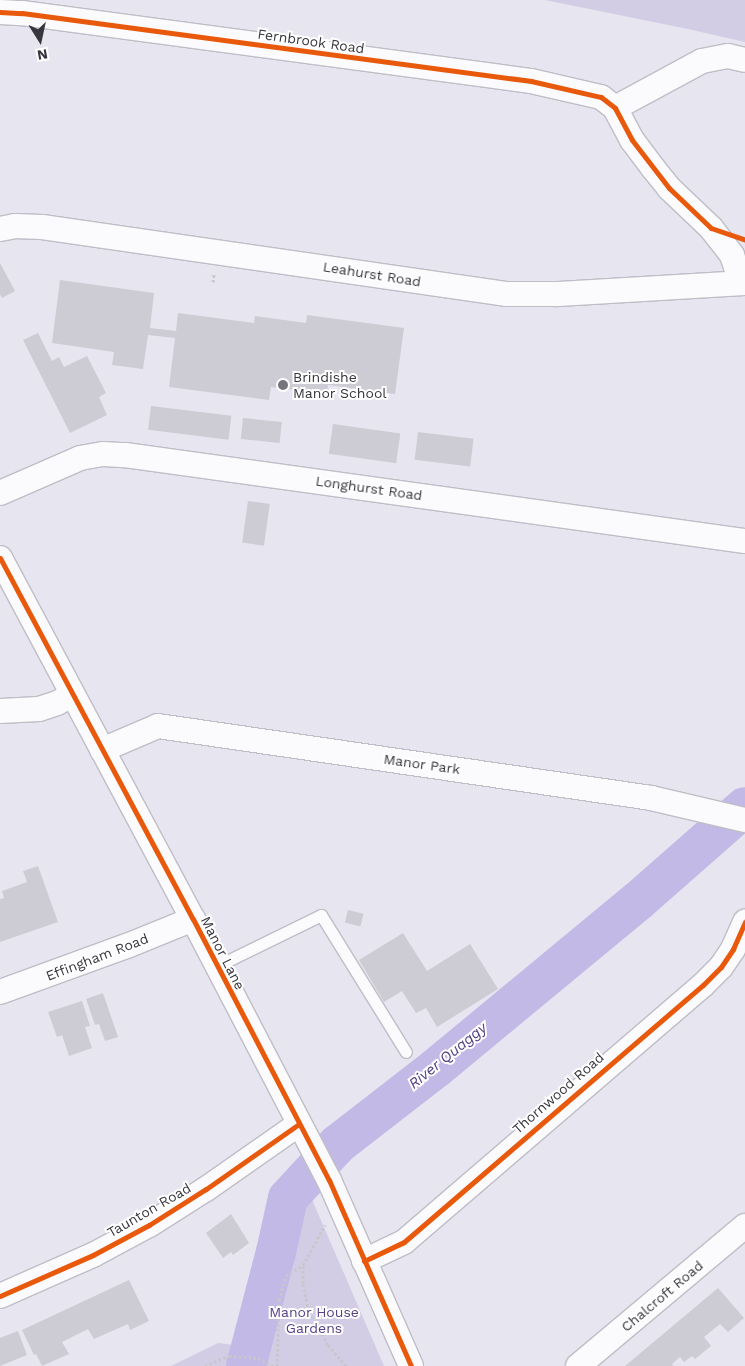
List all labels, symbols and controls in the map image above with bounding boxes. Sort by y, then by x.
north arrow [15,15,65,65]
street label: Fernbrook Road [256,25,366,57]
text: N [36,46,49,64]
street label: Leahurst Road [322,258,422,290]
place label: Brindishe Manor School [293,369,387,402]
marker: Brindishe Manor School [277,379,289,391]
street label: Longhurst Road [315,472,423,504]
street label: Manor Park [382,750,462,778]
street label: Manor Lane [197,913,249,993]
street label: Effingham Road [43,930,151,984]
water label: River Quaggy [405,1019,491,1093]
street label: Thornwood Road [509,1049,607,1137]
street label: Taunton Road [104,1179,194,1241]
street label: Chalcroft Road [618,1257,706,1335]
park label: Manor House Gardens [269,1304,359,1336]

